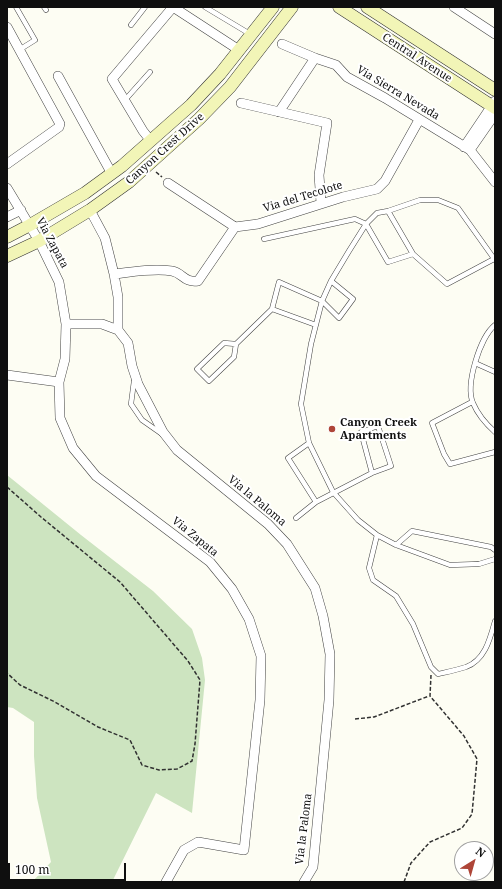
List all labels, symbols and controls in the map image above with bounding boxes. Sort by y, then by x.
street label: Central Avenue [380,31,454,85]
street label: Via Sierra Nevada [354,63,442,123]
street label: Canyon Crest Drive [123,110,207,188]
street label: Via del Tecolote [262,179,344,215]
street label: Via Zapata [33,215,71,271]
place label: Canyon Creek Apartments [340,416,417,442]
marker: Canyon Creek Apartments [327,424,337,434]
street label: Via la Paloma [225,473,289,529]
street label: Via Zapata [169,514,221,560]
street label: Via la Paloma [293,793,315,865]
north arrow [454,841,494,881]
text: N [473,843,489,860]
scale bar [10,855,128,881]
text: 100 m [15,861,50,878]

